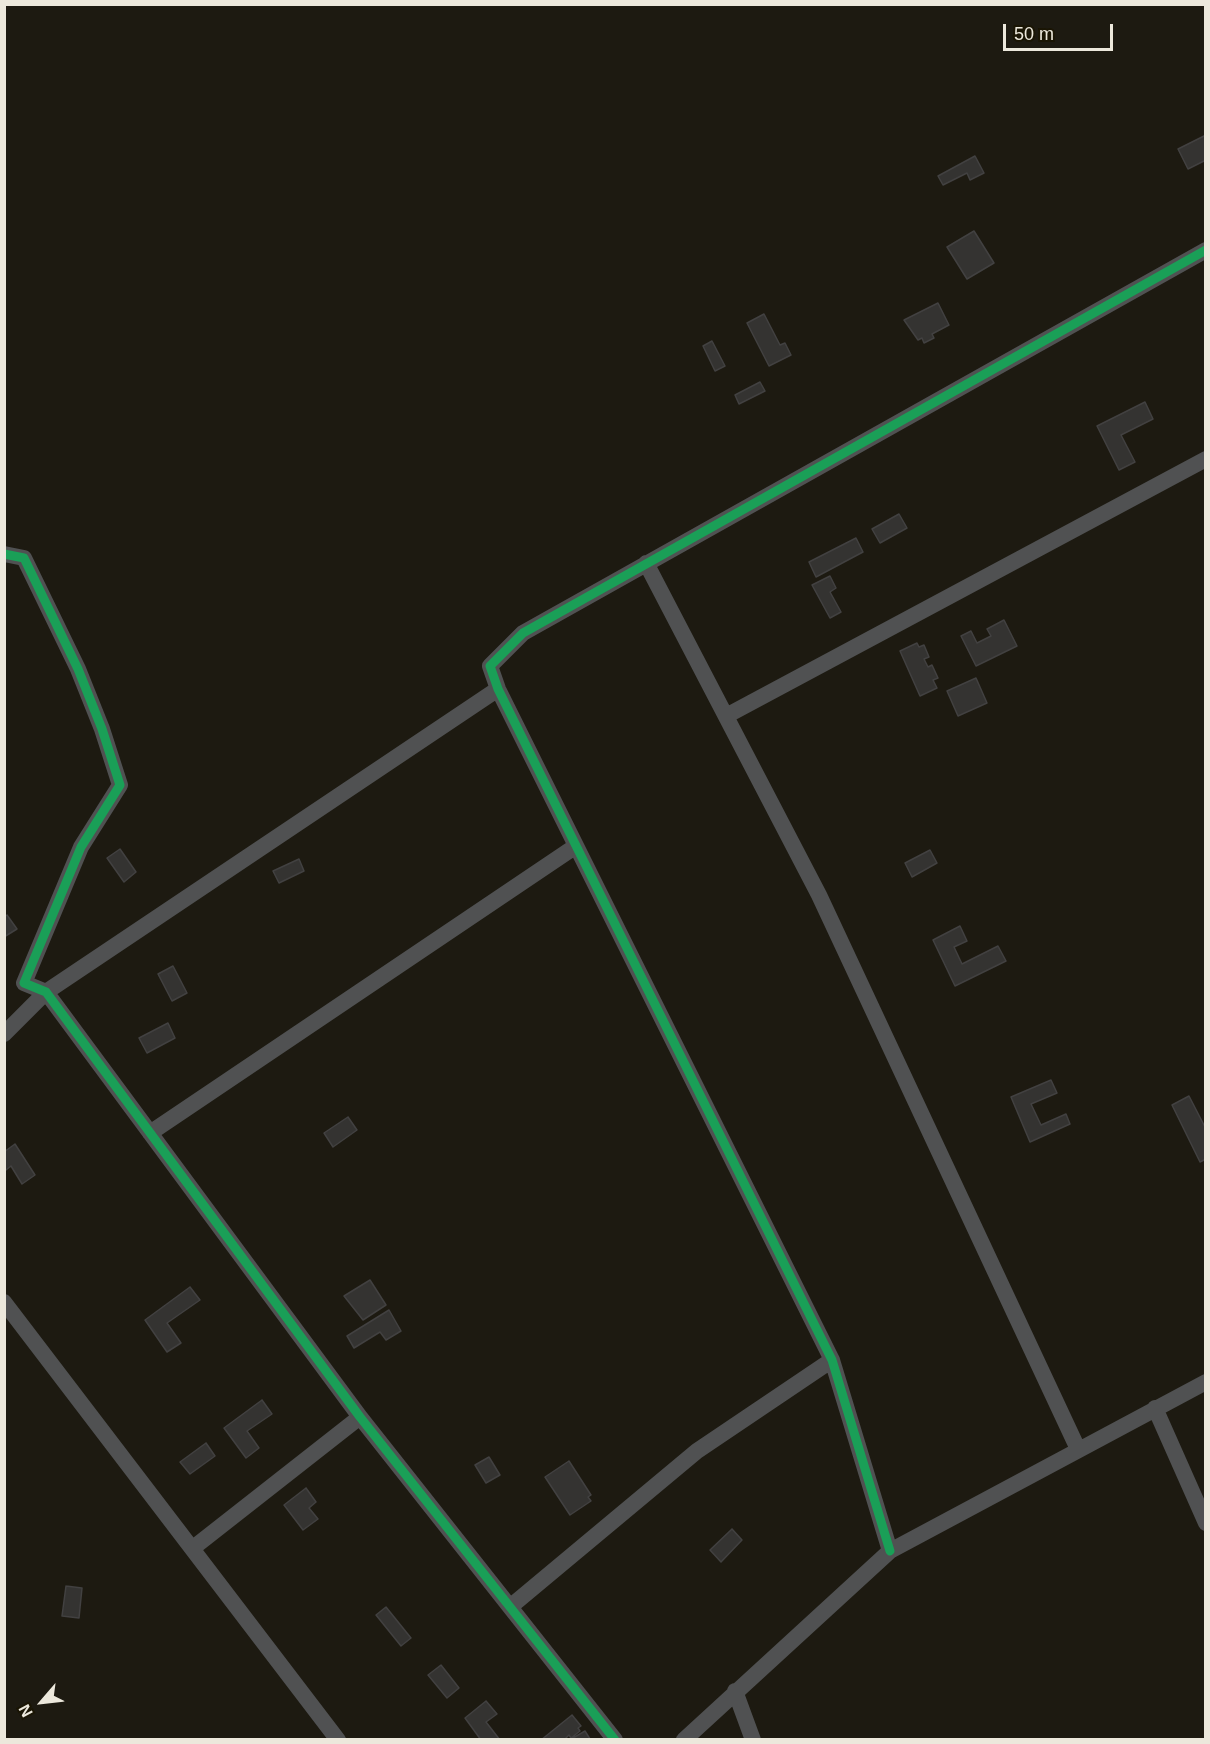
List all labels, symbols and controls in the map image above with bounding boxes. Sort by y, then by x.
scale bar [1006,12,1116,50]
text: 50 m [1014,24,1054,44]
north arrow [12,1672,72,1732]
text: N [15,1702,36,1720]

